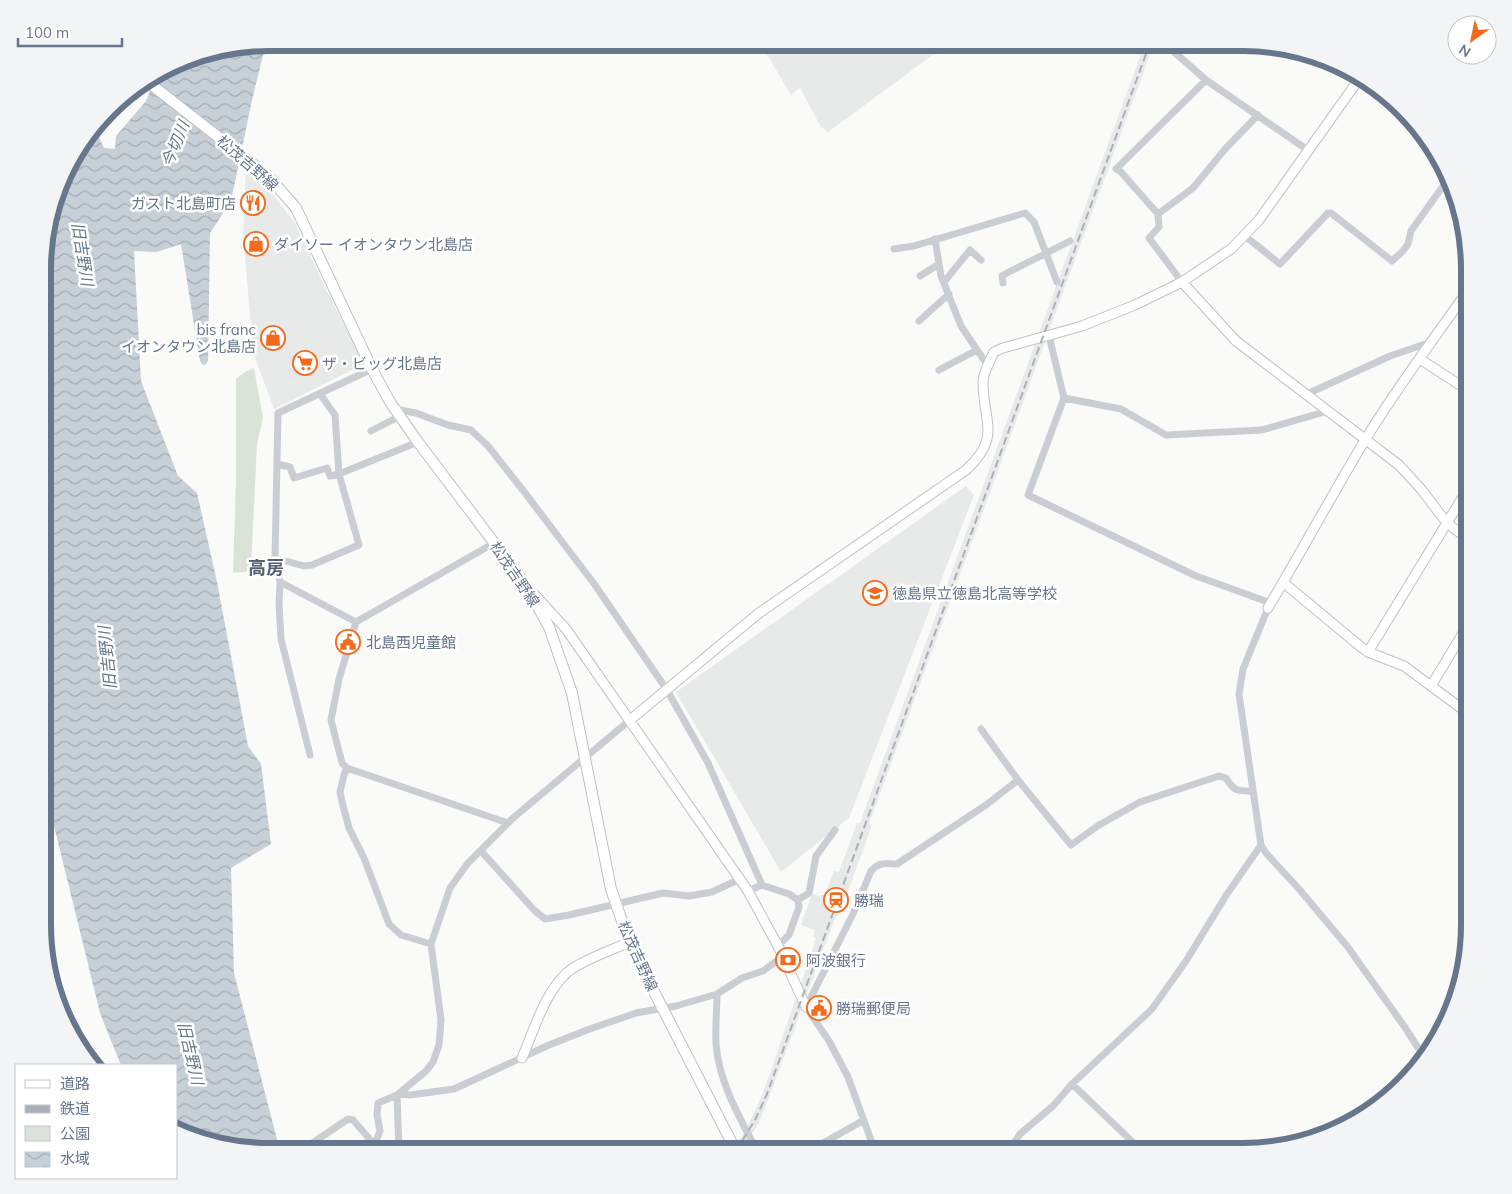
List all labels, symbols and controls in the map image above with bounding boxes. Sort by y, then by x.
scale bar [18,15,121,47]
north arrow [1447,15,1497,65]
text: 100 m [25,23,69,42]
text: N [1456,40,1474,61]
water label: 今切川 [157,116,194,170]
street label: 松茂吉野線 [213,131,283,195]
restaurant icon: ガスト北島町店 [240,190,266,216]
place label: ガスト北島町店 [131,194,236,213]
water label: 旧吉野川 [68,221,98,289]
shop icon: ダイソー イオンタウン北島店 [243,231,269,257]
place label: ダイソー イオンタウン北島店 [274,235,473,254]
place label: bis franc イオンタウン北島店 [121,320,256,356]
shop icon: bis franc イオンタウン北島店 [260,325,286,351]
supermarket icon: ザ・ビッグ北島店 [292,350,318,376]
place label: ザ・ビッグ北島店 [322,354,442,373]
street label: 松茂吉野線 [486,538,544,610]
district label: 高房 [248,556,284,579]
school or university icon: 徳島県立徳島北高等学校 [862,580,888,606]
place label: 徳島県立徳島北高等学校 [892,584,1057,603]
water label: 旧吉野川 [94,623,120,691]
public building icon: 北島西児童館 [335,629,361,655]
place label: 北島西児童館 [366,633,456,652]
station icon: 勝瑞 [823,887,849,913]
place label: 勝瑞 [854,891,884,910]
street label: 松茂吉野線 [614,918,662,994]
bank icon: 阿波銀行 [775,947,801,973]
place label: 阿波銀行 [806,951,866,970]
public building icon: 勝瑞郵便局 [806,995,832,1021]
place label: 勝瑞郵便局 [836,999,911,1018]
water label: 旧吉野川 [174,1020,208,1088]
legend [15,1064,178,1179]
text: 道路 [60,1074,90,1093]
text: 鉄道 [60,1099,90,1118]
text: 公園 [60,1124,90,1143]
text: 水域 [60,1149,90,1168]

